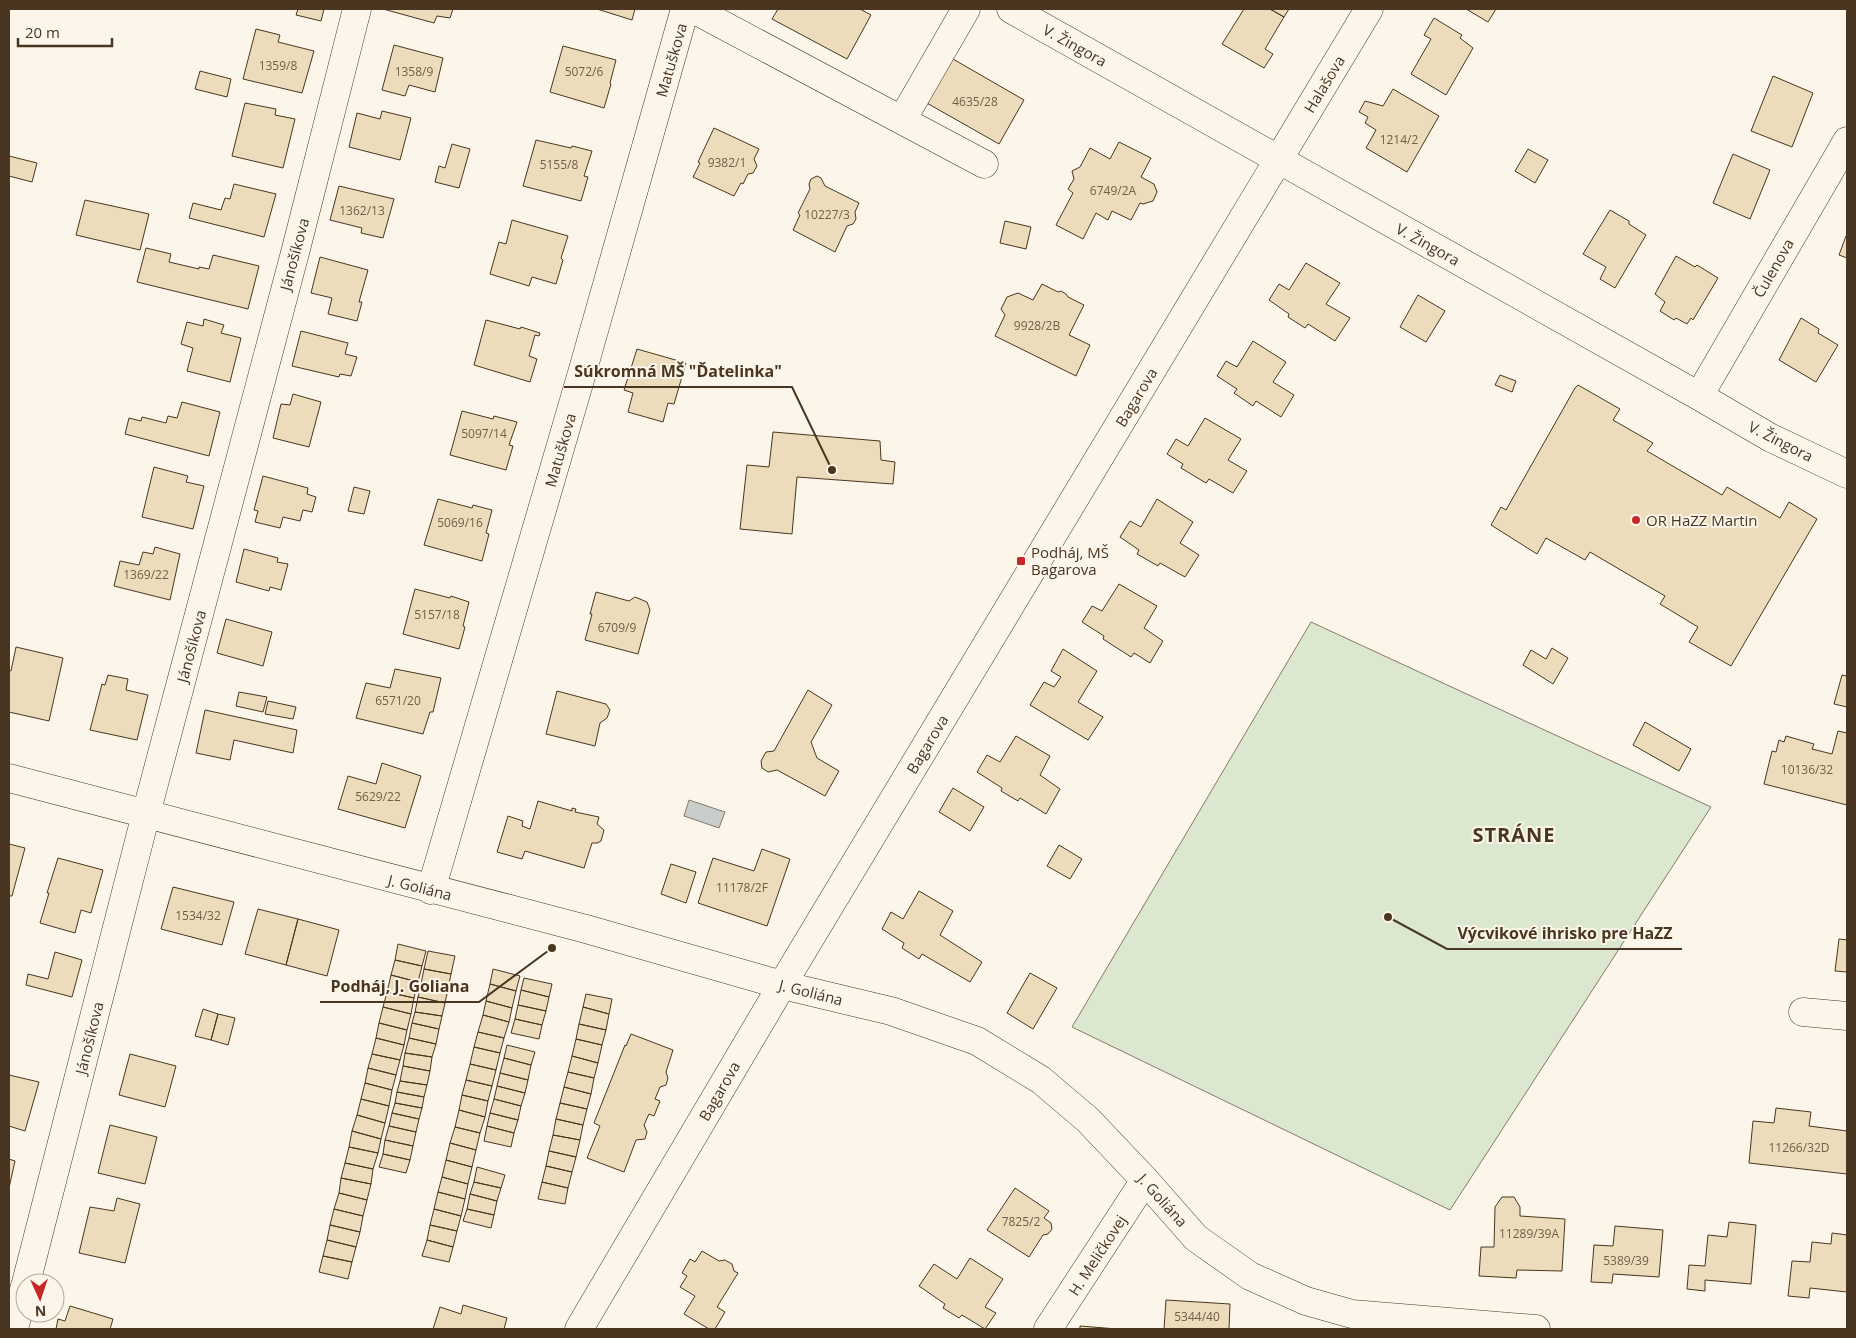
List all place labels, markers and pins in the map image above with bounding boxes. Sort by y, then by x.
callout: Súkromná MŠ "Ďatelinka" [564,356,792,387]
place label: OR HaZZ Martin [1646,510,1758,530]
marker: OR HaZZ Martin [1630,514,1642,526]
place label: Podháj, MŠ Bagarova [1031,542,1109,579]
marker: Podháj, MŠ Bagarova [1015,555,1027,567]
callout: Výcvikové ihrisko pre HaZZ [1447,918,1682,949]
callout: Podháj, J. Goliana [320,971,479,1002]

